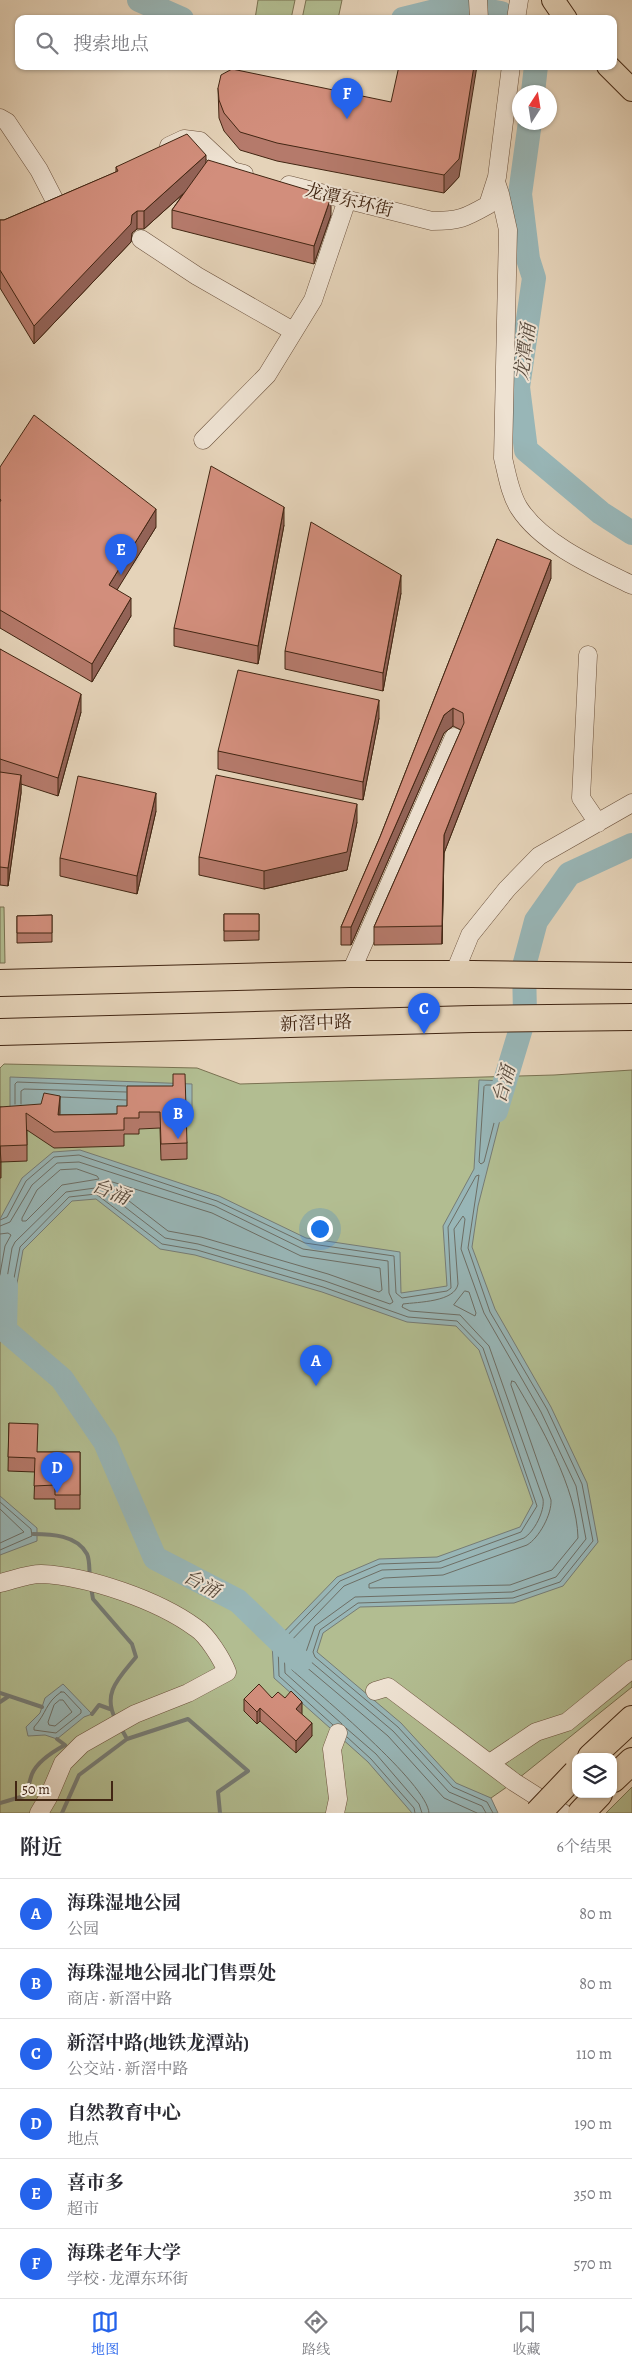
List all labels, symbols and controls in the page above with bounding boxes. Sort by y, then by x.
search box [15,15,617,70]
icon: search [33,29,61,57]
text: 搜索地点 [73,31,149,57]
pin: F [331,78,363,119]
north arrow [512,85,557,130]
street label: 龙潭东环街 [302,177,396,223]
water label: 龙潭涌 [508,320,542,382]
pin: E [105,534,137,575]
pin: C [408,993,440,1034]
street label: 新滘中路 [280,1010,352,1036]
water label: 台涌 [486,1061,522,1106]
pin: B [162,1098,194,1139]
water label: 台涌 [88,1173,135,1212]
your location [307,1216,333,1242]
pin: A [300,1345,332,1386]
pin: D [41,1452,73,1493]
water label: 台涌 [179,1563,226,1605]
map controls [572,1753,617,1798]
button: layers [572,1753,617,1798]
scale bar [15,1778,112,1801]
text: 50 m [22,1780,50,1799]
text: 附近 [20,1833,62,1861]
text: 6个结果 [557,1836,612,1858]
text: 海珠湿地公园 [67,1890,181,1916]
text: A [31,1903,41,1925]
text: 80 m [579,1903,612,1925]
text: 公园 [67,1918,99,1940]
text: 海珠湿地公园北门售票处 [67,1960,276,1986]
text: B [31,1973,41,1995]
text: 80 m [579,1973,612,1995]
text: 商店 · 新滘中路 [67,1988,173,2010]
text: 新滘中路(地铁龙潭站) [67,2030,249,2056]
text: C [31,2043,41,2065]
text: 110 m [576,2043,612,2065]
text: 公交站 · 新滘中路 [67,2058,189,2080]
text: 自然教育中心 [67,2100,181,2126]
text: D [30,2113,42,2135]
text: 190 m [574,2113,612,2135]
text: 地点 [67,2128,99,2150]
text: 喜市多 [67,2170,124,2196]
text: E [31,2183,41,2205]
text: 350 m [573,2183,612,2205]
text: 超市 [67,2198,99,2220]
text: 海珠老年大学 [67,2240,181,2266]
text: F [32,2253,40,2275]
text: 570 m [573,2253,612,2275]
text: 学校 · 龙潭东环街 [67,2268,189,2290]
tab: 地图 [91,2308,119,2359]
tab: 路线 [302,2308,330,2359]
tab: 收藏 [513,2308,541,2359]

